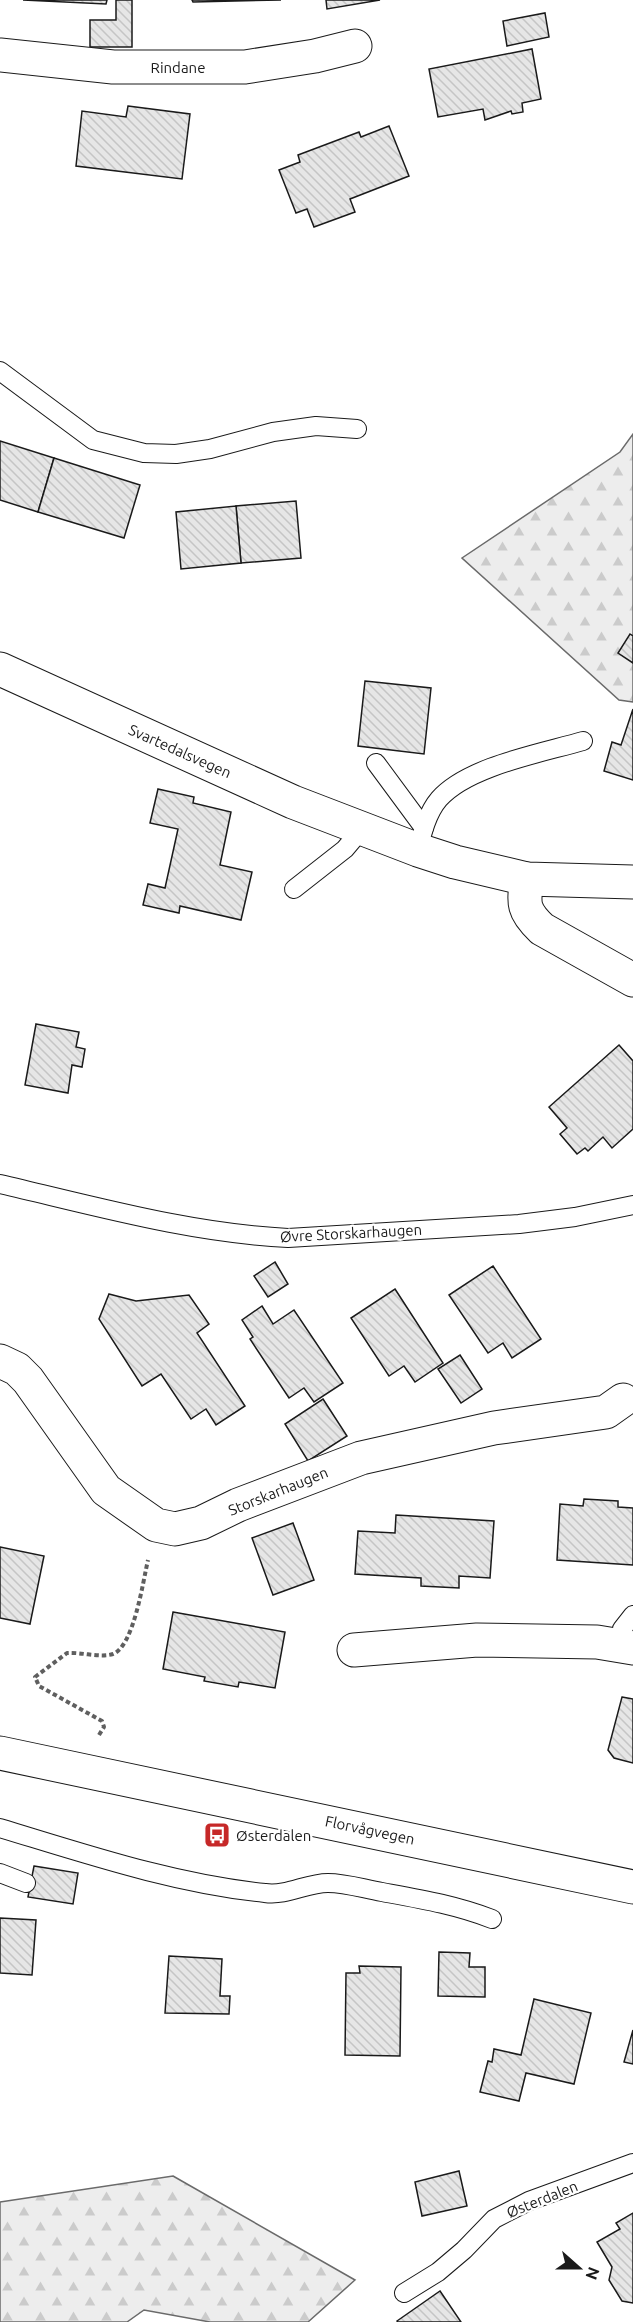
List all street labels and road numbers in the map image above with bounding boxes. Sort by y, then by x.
street label: Rindane [151,59,205,76]
street label: Svartedalsvegen [126,721,234,781]
street label: Øvre Storskarhaugen [279,1221,423,1245]
street label: Storskarhaugen [226,1463,330,1519]
street label: Florvågvegen [324,1812,416,1848]
street label: Østerdalen [504,2177,580,2221]

